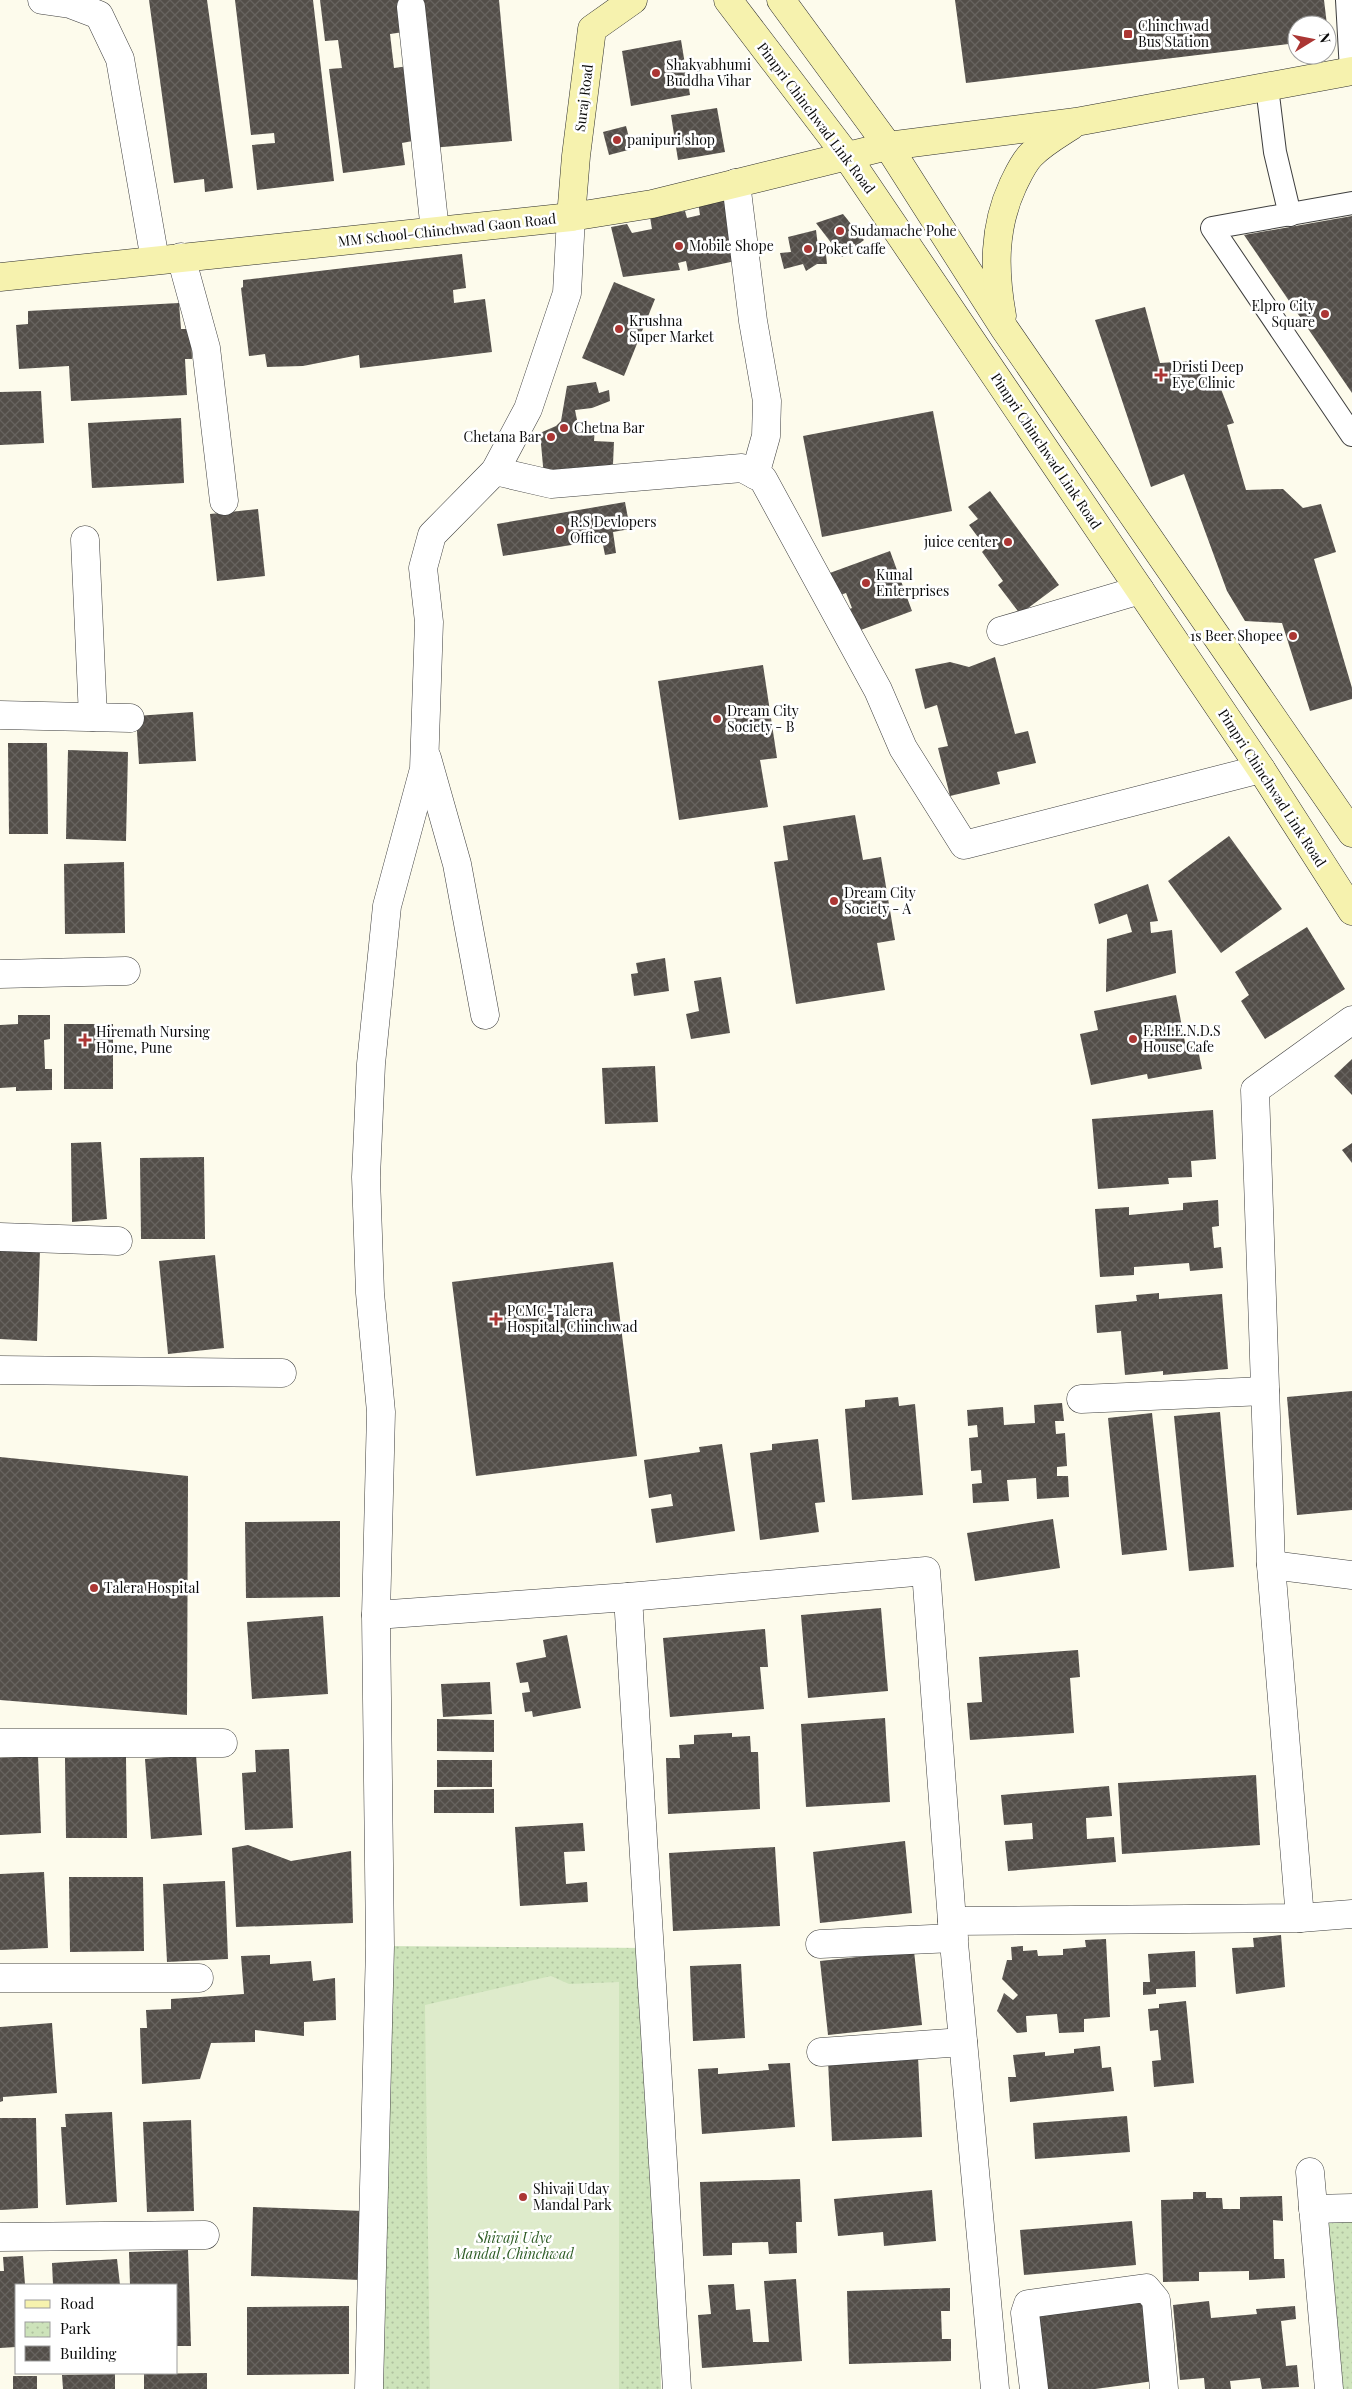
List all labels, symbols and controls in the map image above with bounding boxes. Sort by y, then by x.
north arrow [1287,15,1337,65]
place label: Chinchwad Bus Station [1138,16,1210,51]
marker: Chinchwad Bus Station [1122,28,1134,40]
text: N [1315,31,1336,44]
street label: Pimpri Chinchwad Link Road [753,38,880,197]
place label: Shakyabhumi Buddha Vihar [666,55,752,90]
street label: Suraj Road [570,63,597,133]
marker: Shakyabhumi Buddha Vihar [650,67,662,79]
place label: panipuri shop [627,130,715,149]
marker: panipuri shop [611,134,623,146]
street label: MM School-Chinchwad Gaon Road [337,209,557,250]
place label: Sudamache Pohe [850,221,957,240]
marker: Sudamache Pohe [834,225,846,237]
place label: Mobile Shope [689,236,774,255]
place label: Poket caffe [818,239,886,258]
marker: Mobile Shope [673,240,685,252]
marker: Poket caffe [802,243,814,255]
place label: Elpro City Square [1251,296,1315,331]
marker: Elpro City Square [1319,308,1331,320]
place label: Krushna Super Market [629,311,715,346]
marker: Krushna Super Market [613,323,625,335]
place label: Dristi Deep Eye Clinic [1172,357,1244,392]
marker: Dristi Deep Eye Clinic [1154,368,1168,382]
street label: Pimpri Chinchwad Link Road [987,369,1106,533]
place label: Chetna Bar [574,418,645,437]
marker: Chetna Bar [558,422,570,434]
place label: Chetana Bar [464,427,542,446]
marker: Chetana Bar [545,431,557,443]
place label: R.S Devlopers Office [570,512,657,547]
marker: R.S Devlopers Office [554,524,566,536]
place label: juice center [923,532,999,551]
marker: juice center [1002,536,1014,548]
place label: Kunal Enterprises [876,565,949,600]
marker: Kunal Enterprises [860,577,872,589]
place label: 1s Beer Shopee [1190,626,1283,645]
marker: 1s Beer Shopee [1287,630,1299,642]
place label: Dream City Society - B [727,701,799,736]
street label: Pimpri Chinchwad Link Road [1214,705,1331,870]
marker: Dream City Society - B [711,713,723,725]
place label: Dream City Society - A [844,883,916,918]
marker: Dream City Society - A [828,895,840,907]
place label: F.R.I.E.N.D.S House Cafe [1143,1021,1221,1056]
place label: Hiremath Nursing Home, Pune [96,1022,210,1057]
marker: Hiremath Nursing Home, Pune [78,1033,92,1047]
marker: F.R.I.E.N.D.S House Cafe [1127,1033,1139,1045]
place label: PCMC-Talera Hospital, Chinchwad [507,1301,638,1336]
marker: PCMC-Talera Hospital, Chinchwad [489,1312,503,1326]
place label: Talera Hospital [104,1578,199,1597]
marker: Talera Hospital [88,1582,100,1594]
place label: Shivaji Uday Mandal Park [533,2179,612,2214]
marker: Shivaji Uday Mandal Park [517,2191,529,2203]
park label: Shivaji Udye Mandal ,Chinchwad [453,2228,574,2263]
legend [15,2284,178,2374]
text: Road [60,2293,94,2313]
text: Park [60,2318,92,2338]
text: Building [60,2343,117,2363]

